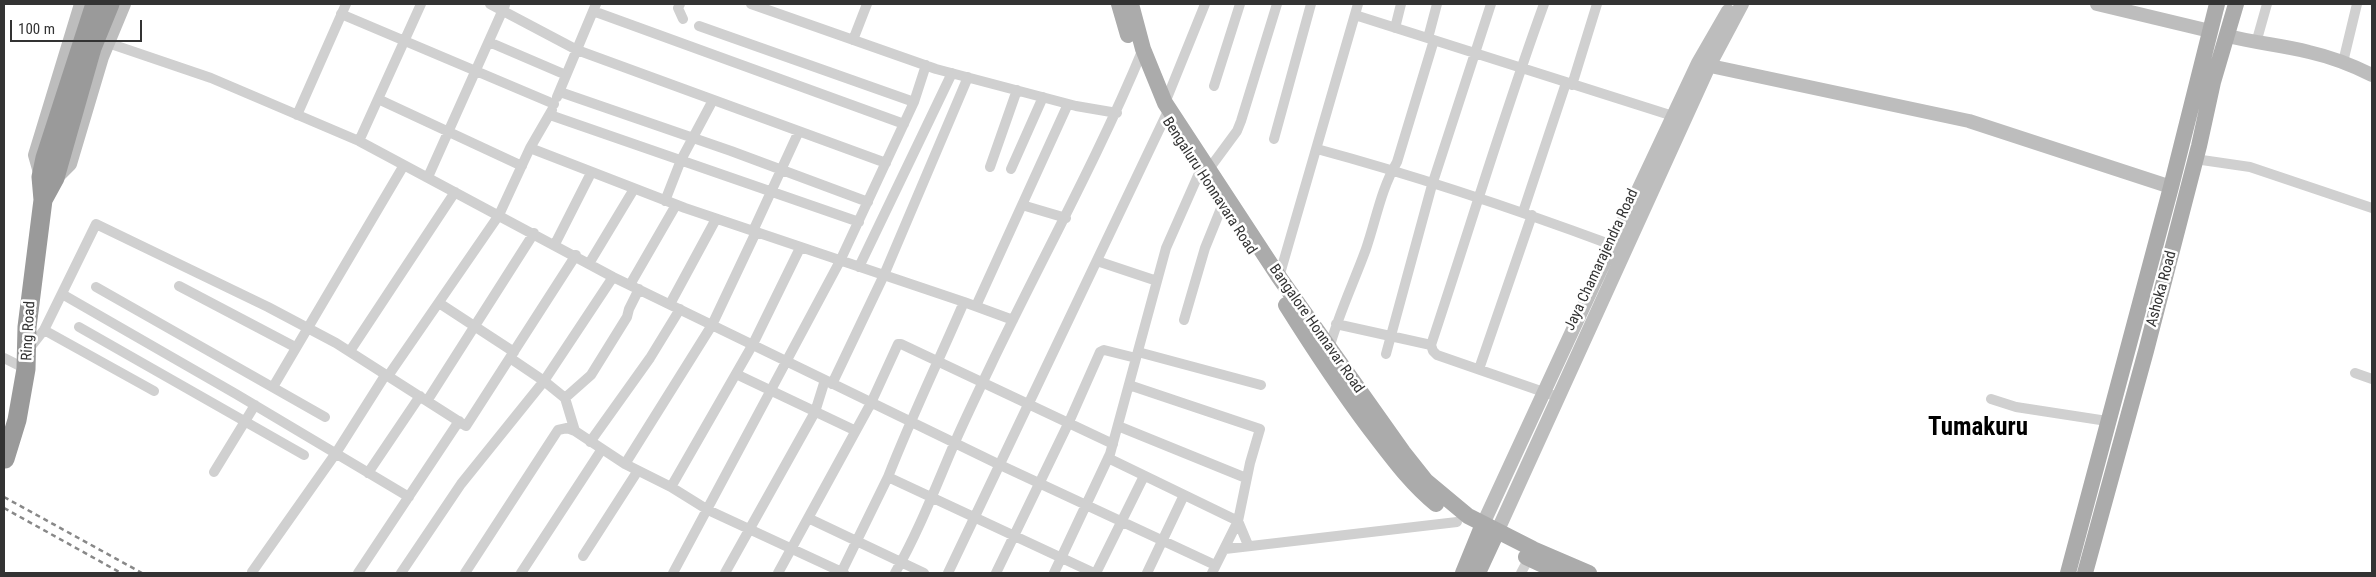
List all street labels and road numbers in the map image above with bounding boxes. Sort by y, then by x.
street label: Bengaluru Honnavara Road [1158,114,1260,258]
street label: Jaya Chamarajendra Road [1561,186,1643,334]
street label: Ashoka Road [2143,249,2181,329]
street label: Bangalore Honnavar Road [1265,261,1367,397]
street label: Ring Road [18,301,40,361]

